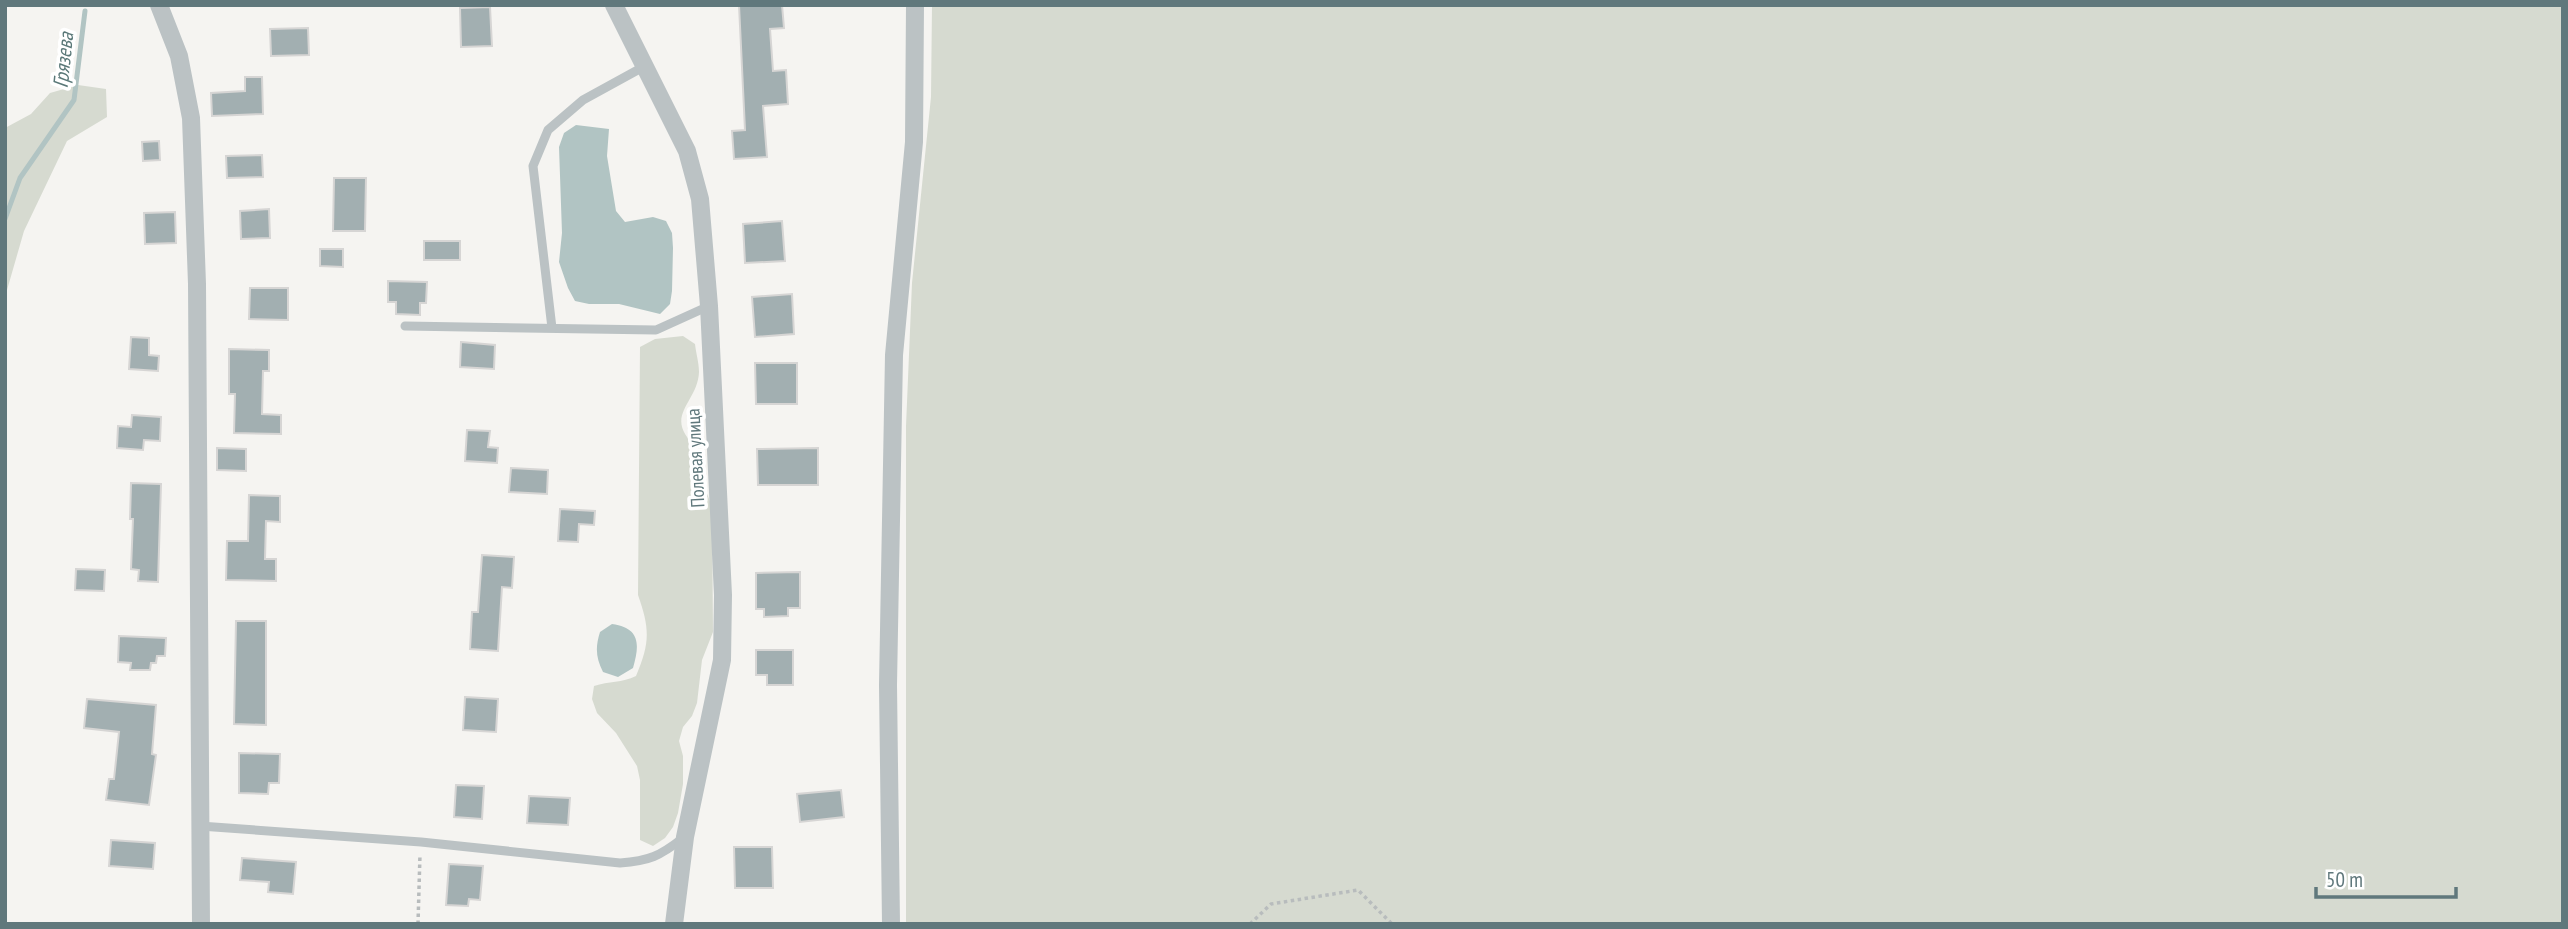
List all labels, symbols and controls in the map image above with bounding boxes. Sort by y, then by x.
water label: Грязева [47,29,80,89]
street label: Полевая улица [680,408,710,508]
scale bar [2316,856,2456,900]
text: 50 m [2326,866,2363,893]

